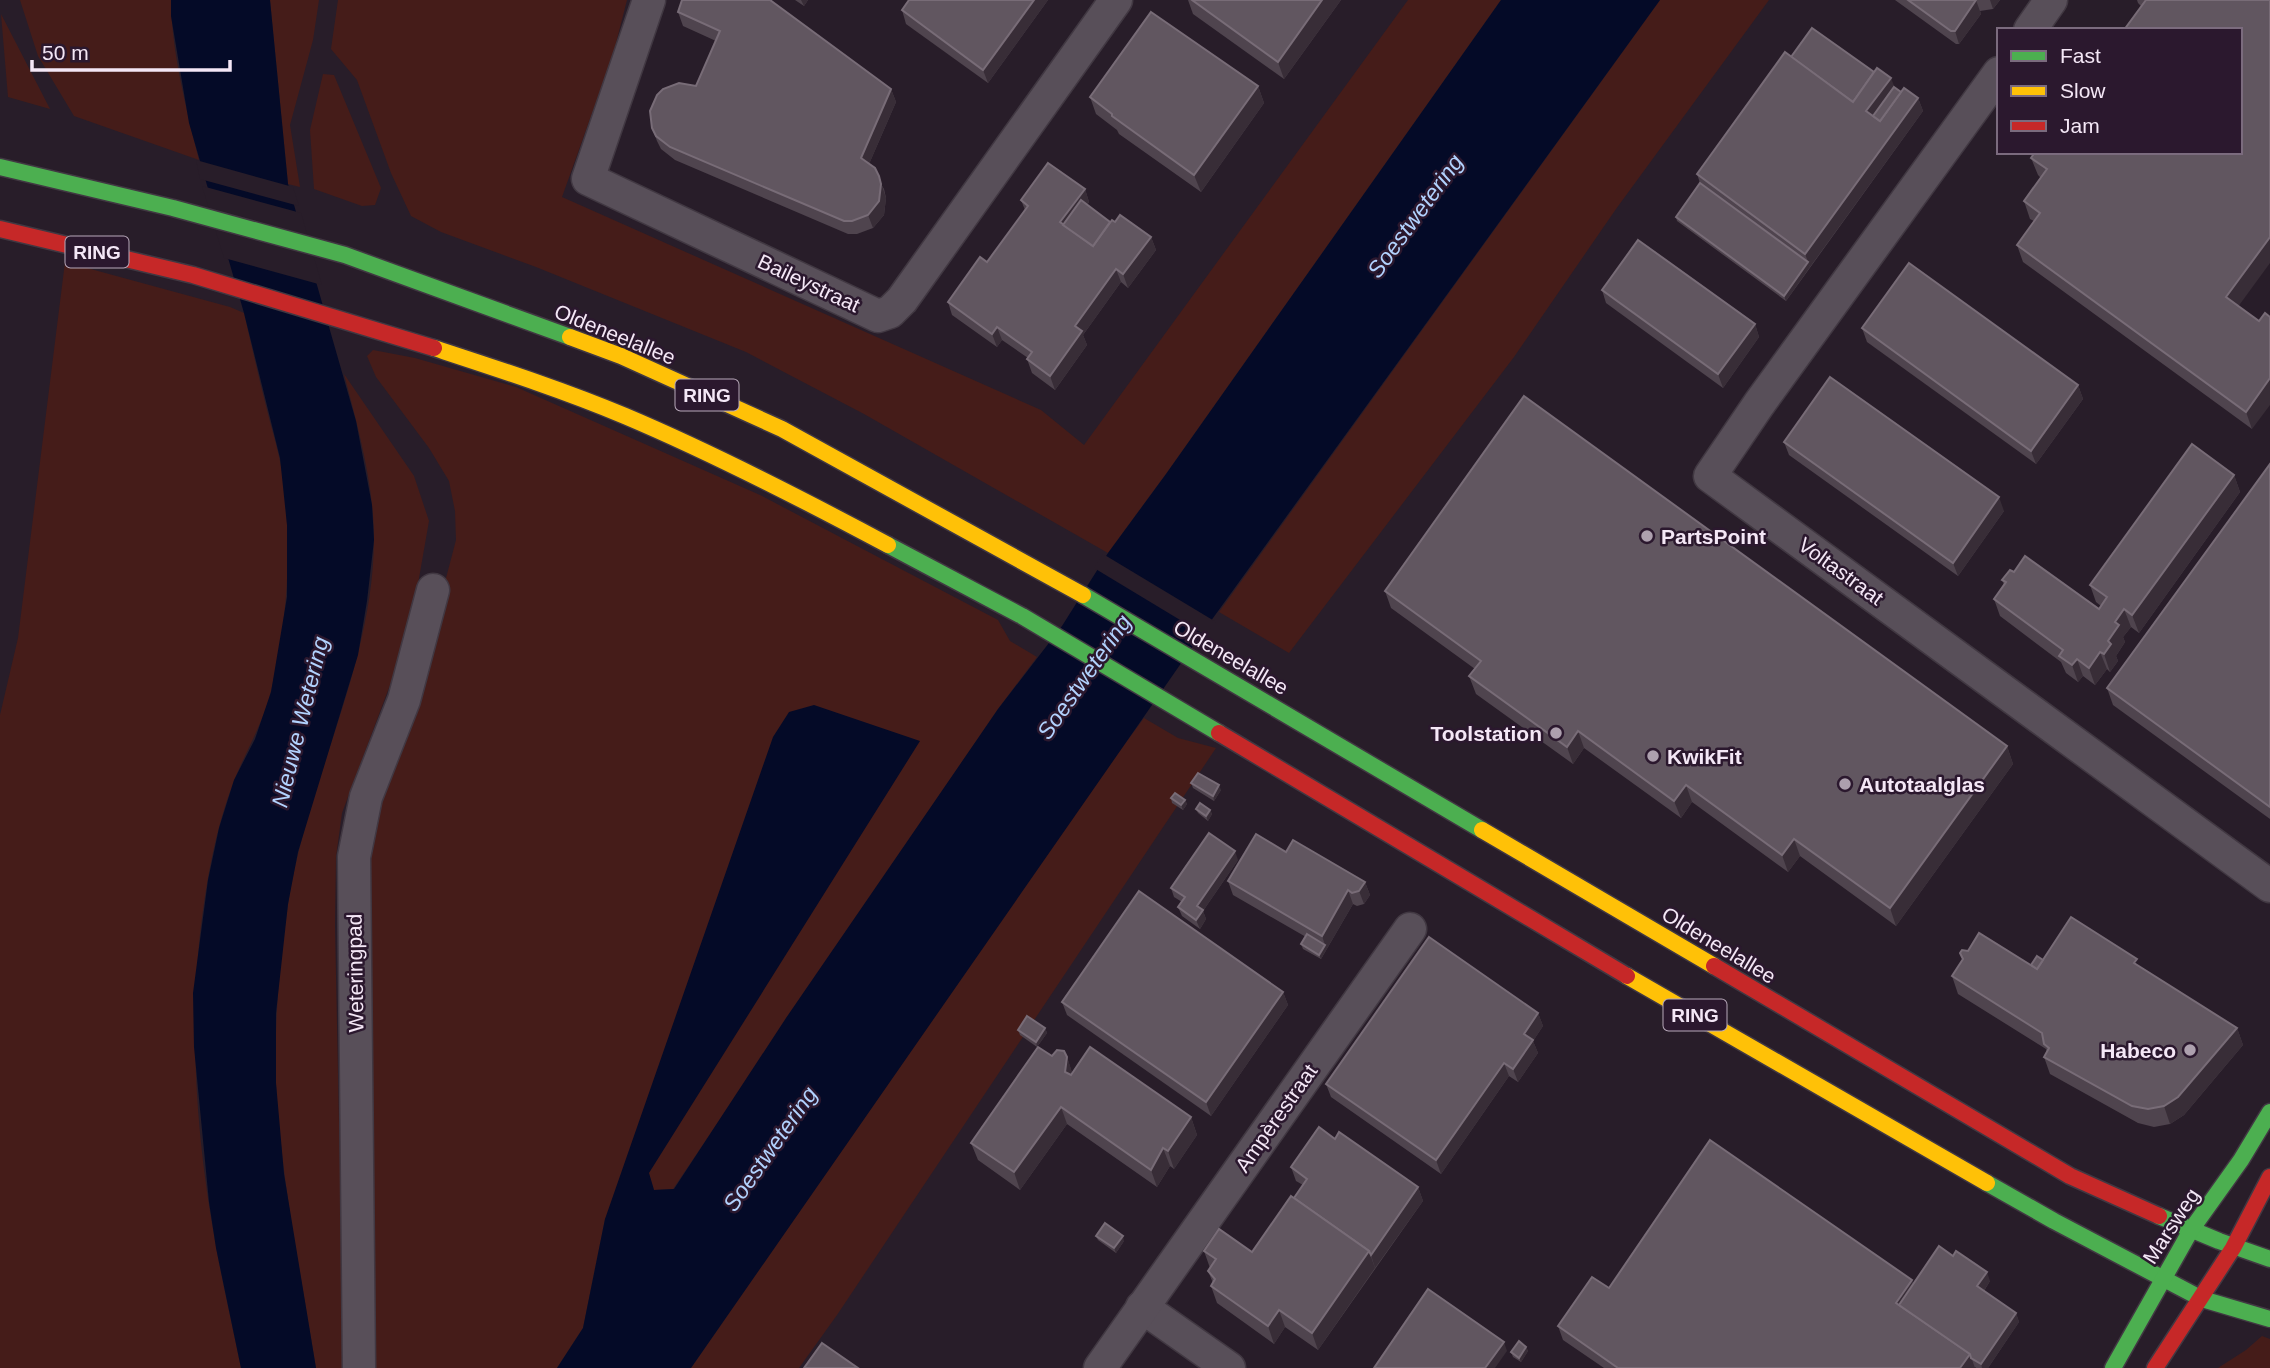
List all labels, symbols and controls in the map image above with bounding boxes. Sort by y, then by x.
scale bar [32,28,229,72]
legend [1997,28,2242,154]
text: 50 m [42,41,89,64]
text: Fast [2060,44,2101,67]
text: Slow [2060,79,2106,102]
text: Jam [2060,114,2100,137]
water label: Soestwetering [1362,149,1468,283]
road number: RING [66,236,128,268]
street label: Baileystraat [754,249,864,317]
street label: Oldeneelallee [551,299,679,369]
road number: RING [676,380,738,410]
place label: PartsPoint [1661,525,1766,548]
marker: PartsPoint [1639,528,1655,544]
street label: Voltastraat [1794,533,1888,610]
water label: Soestwetering [1032,610,1137,744]
street label: Oldeneelallee [1170,615,1292,699]
water label: Nieuwe Wetering [266,634,334,810]
place label: Toolstation [1430,722,1542,745]
marker: Toolstation [1548,725,1564,741]
place label: KwikFit [1667,745,1742,768]
marker: KwikFit [1645,748,1661,764]
place label: Autotaalglas [1859,773,1985,796]
marker: Autotaalglas [1837,776,1853,792]
street label: Oldeneelallee [1658,902,1780,988]
street label: Weteringpad [342,913,368,1033]
road number: RING [1664,1000,1726,1030]
place label: Habeco [2100,1039,2176,1062]
marker: Habeco [2182,1042,2198,1058]
street label: Ampèrestraat [1230,1060,1322,1176]
water label: Soestwetering [718,1082,823,1216]
street label: Marsweg [2138,1184,2204,1268]

